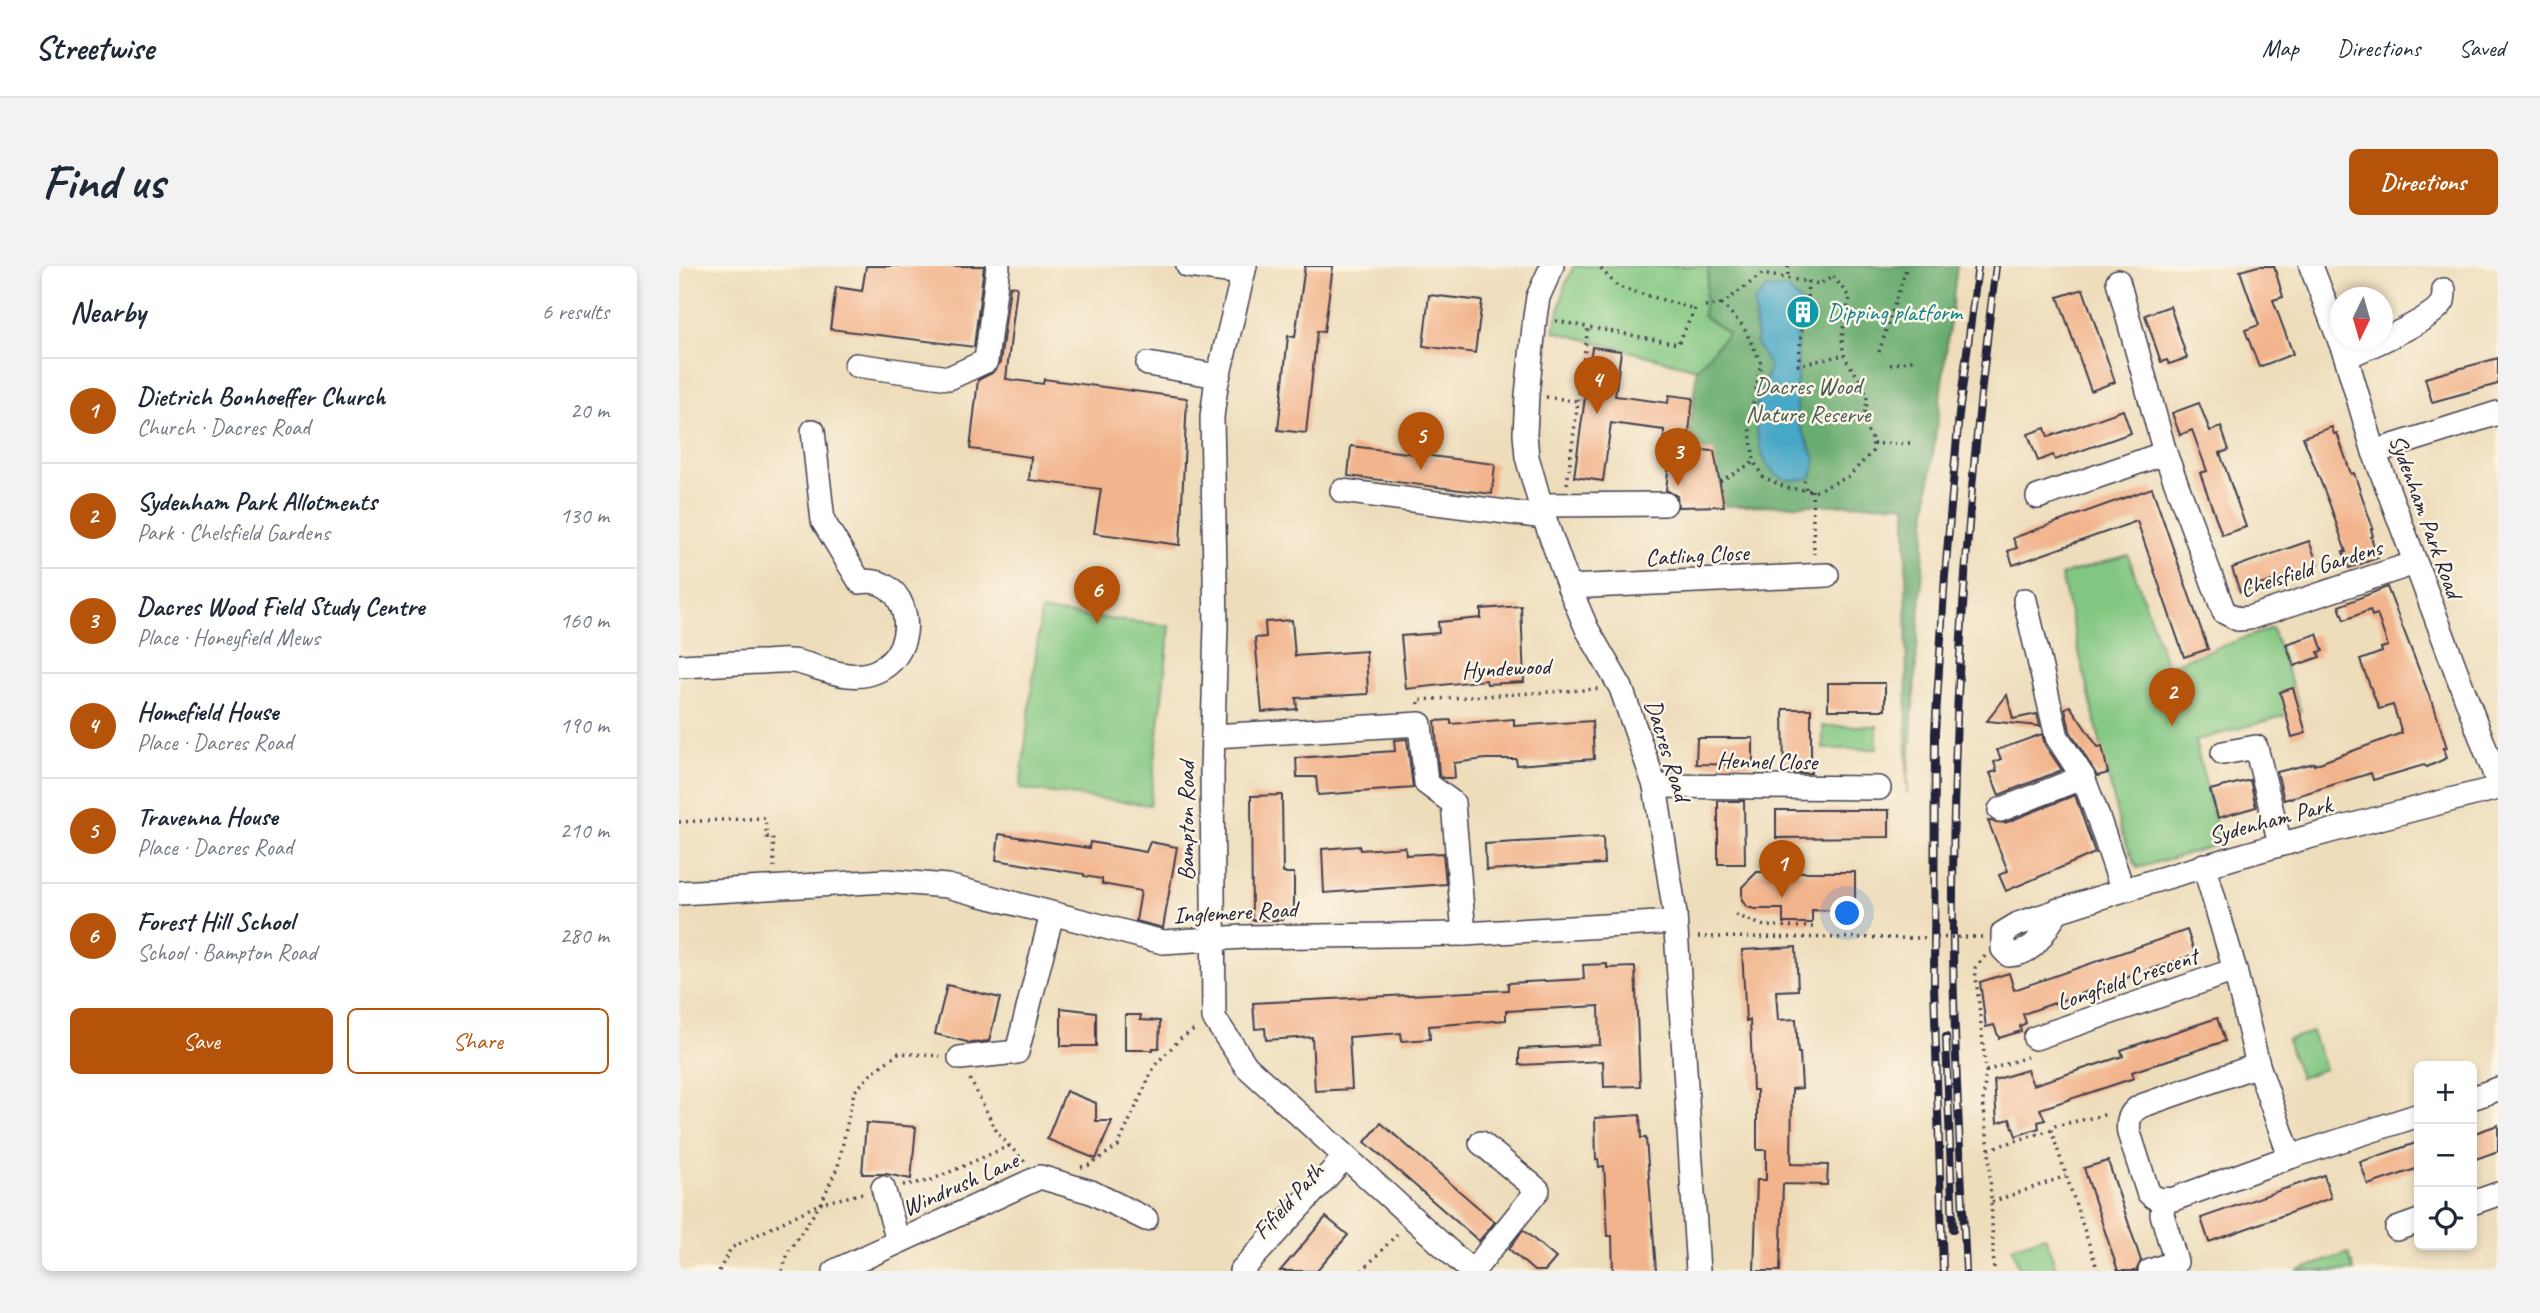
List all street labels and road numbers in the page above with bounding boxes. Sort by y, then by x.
street label: Sydenham Park Road [2383,430,2471,605]
street label: Chelsfield Gardens [2236,532,2387,604]
street label: Catling Close [1645,537,1752,573]
street label: Hyndewood [1461,651,1555,685]
street label: Dacres Road [1638,696,1699,808]
street label: Hennel Close [1716,745,1820,777]
street label: Bampton Road [1171,758,1201,881]
street label: Sydenham Park [2205,789,2337,851]
street label: Inglemere Road [1172,894,1301,930]
street label: Longfield Crescent [2053,940,2204,1017]
street label: Windrush Lane [897,1144,1025,1223]
street label: Fifield Path [1246,1155,1331,1246]

